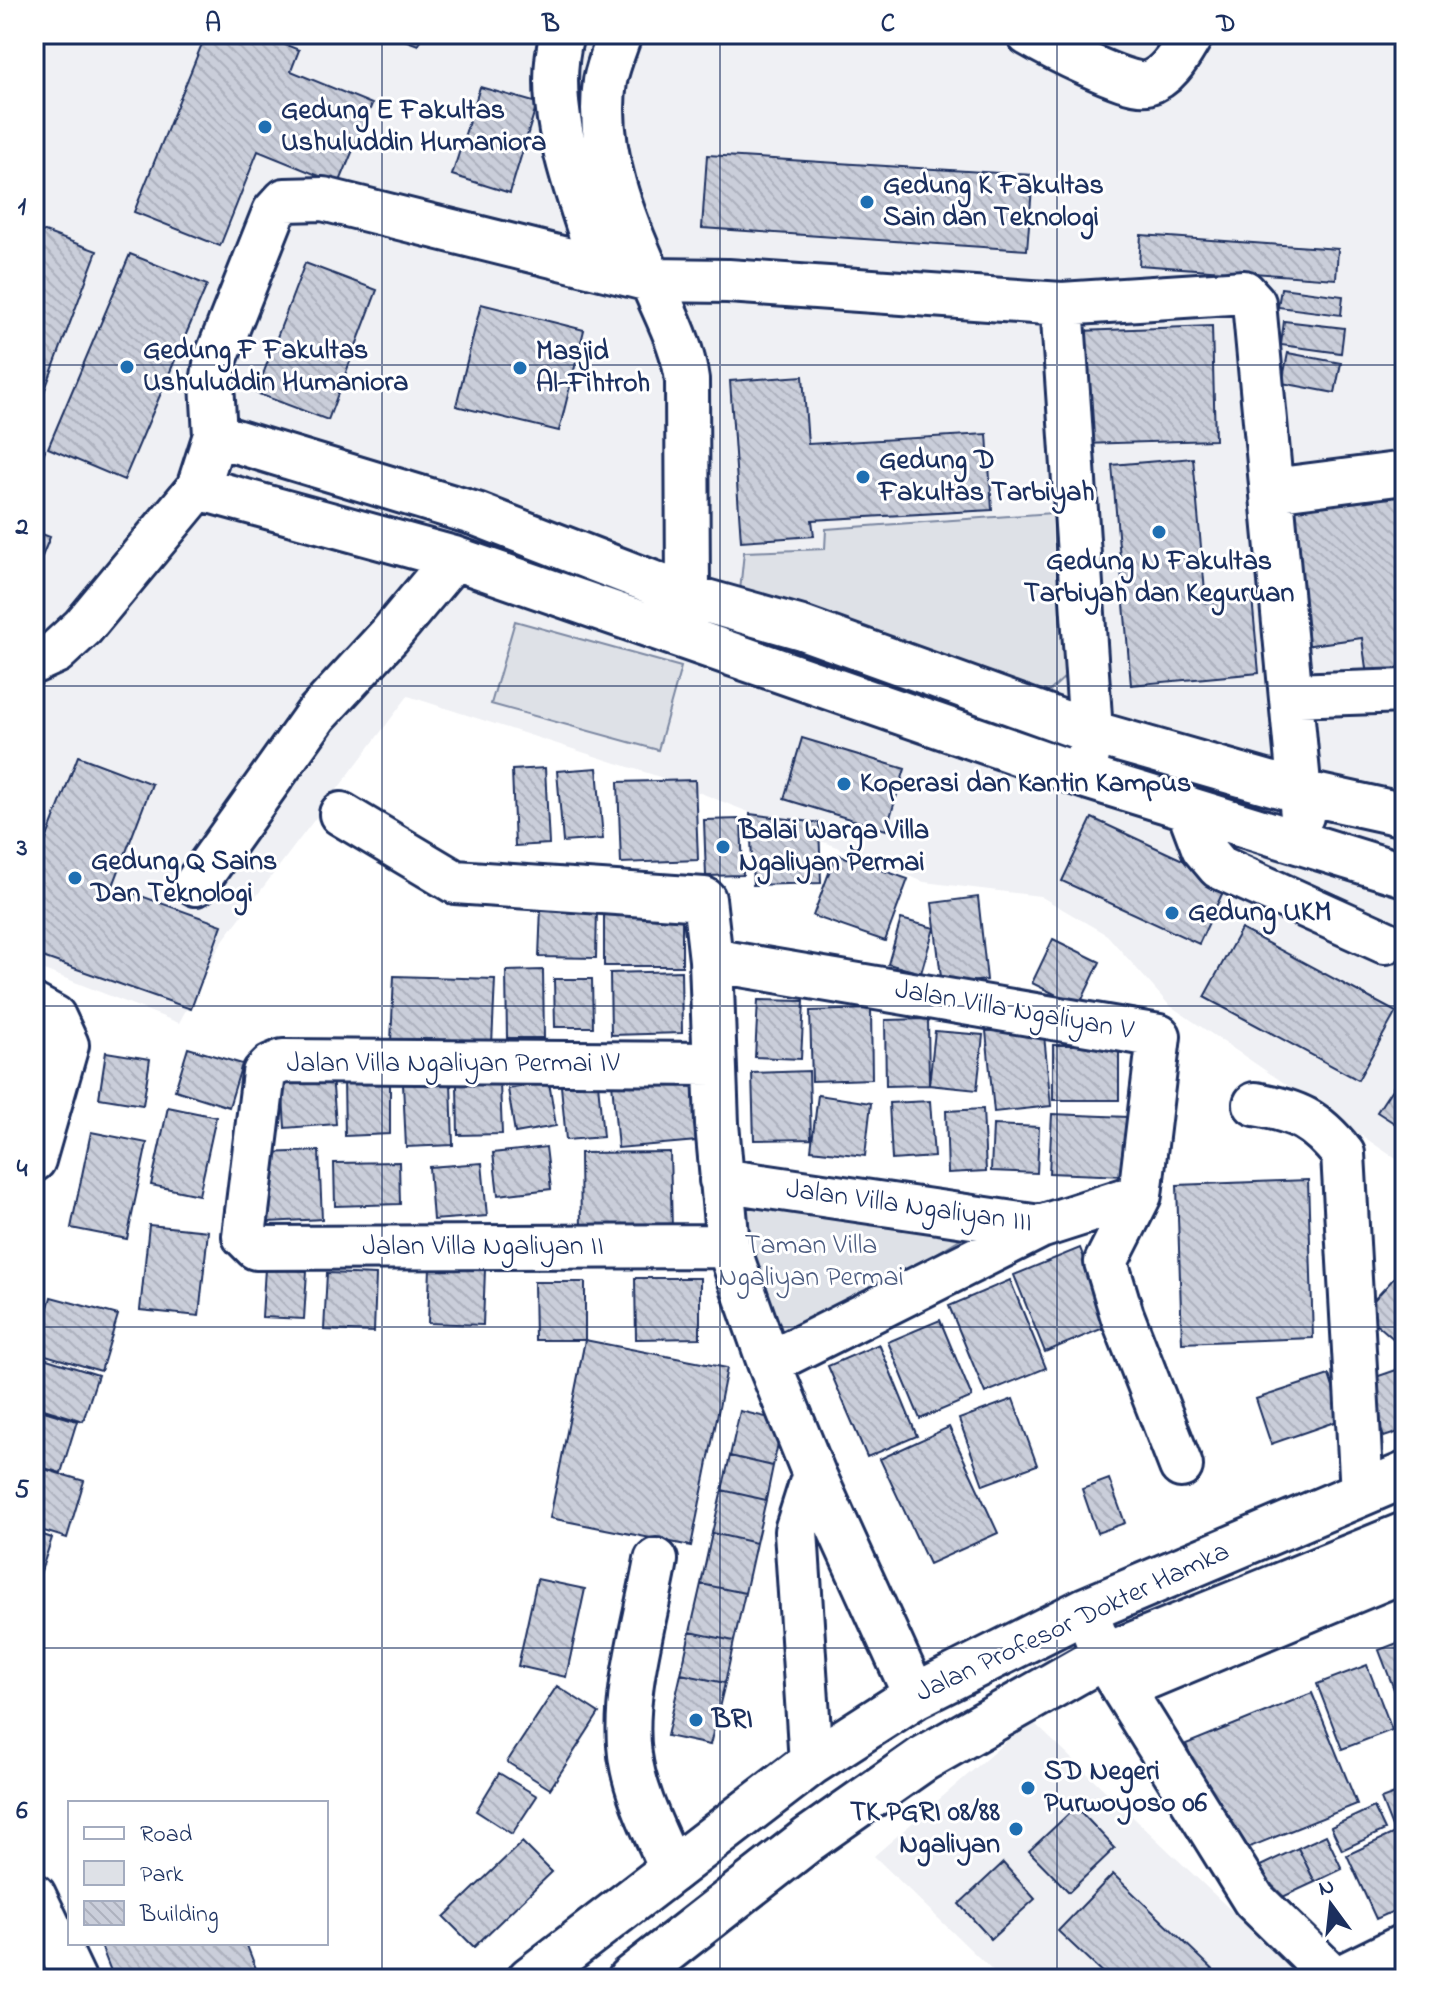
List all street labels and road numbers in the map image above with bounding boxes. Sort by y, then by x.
street label: Jalan Villa Ngaliyan V [891,970,1137,1052]
street label: Jalan Villa Ngaliyan Permai IV [287,1044,620,1085]
street label: Jalan Villa Ngaliyan III [783,1169,1035,1245]
street label: Jalan Villa Ngaliyan II [362,1227,604,1268]
street label: Jalan Profesor Dokter Hamka [909,1532,1237,1714]

